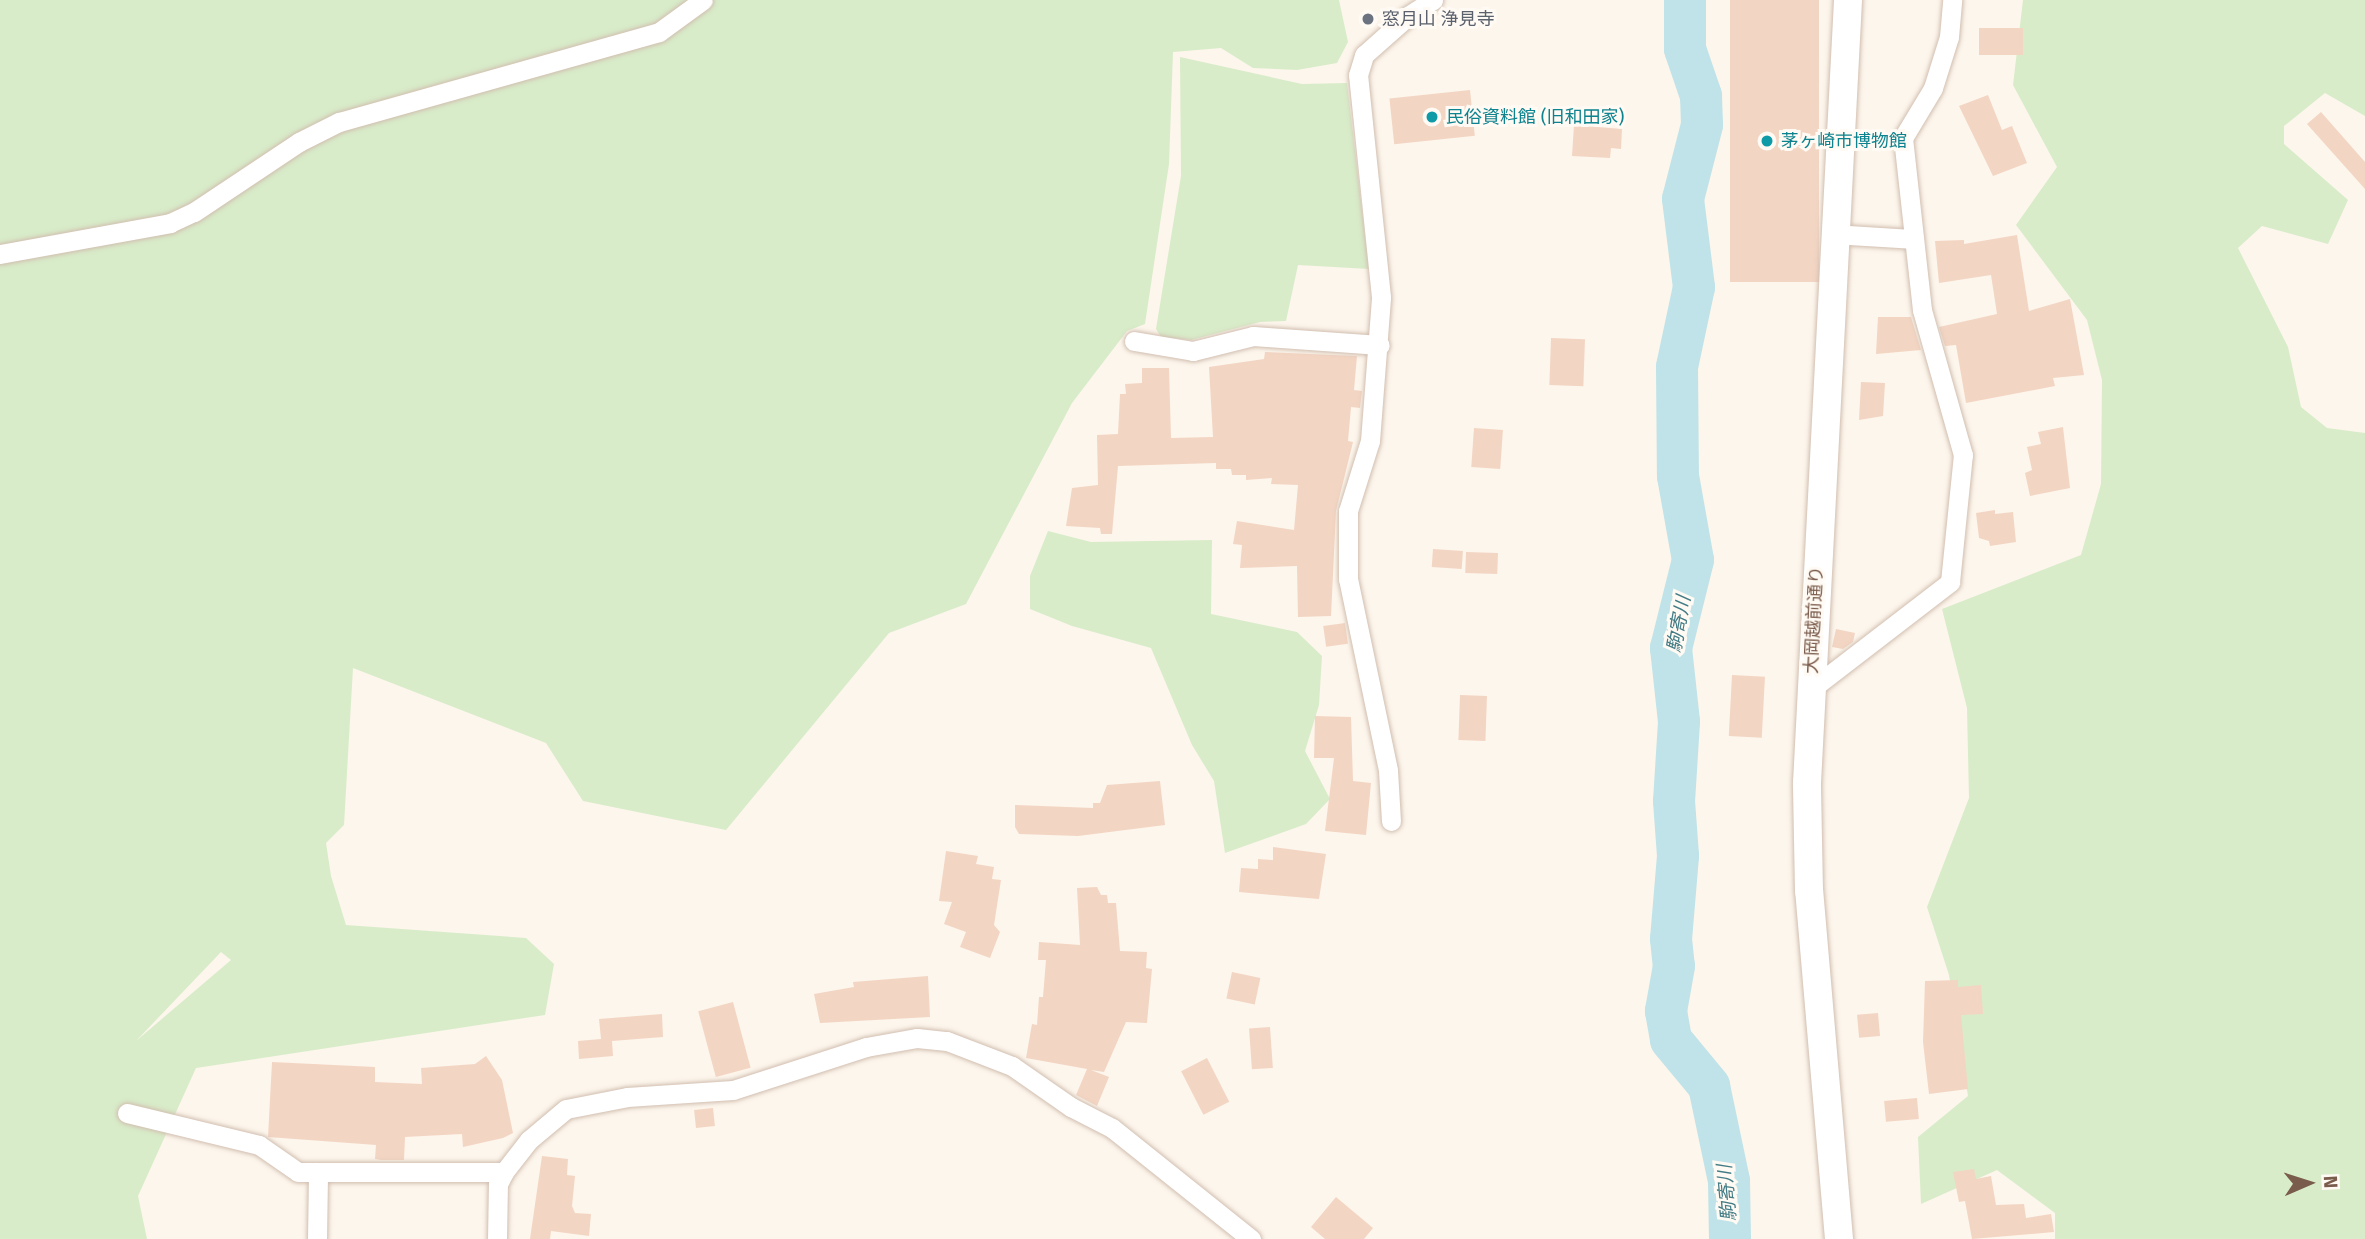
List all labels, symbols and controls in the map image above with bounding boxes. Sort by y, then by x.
place label: 窓月山 浄見寺 [1382,8,1495,30]
marker: 窓月山 浄見寺 [1360,11,1376,27]
place label: 民俗資料館 (旧和田家) [1446,106,1624,128]
marker: 民俗資料館 (旧和田家) [1424,109,1440,125]
place label: 茅ヶ崎市博物館 [1781,130,1907,152]
marker: 茅ヶ崎市博物館 [1759,133,1775,149]
street label: 大岡越前通り [1800,566,1828,674]
water label: 駒寄川 [1663,594,1695,654]
north arrow [2274,1148,2344,1218]
water label: 駒寄川 [1713,1164,1741,1222]
text: N [2319,1175,2342,1189]

